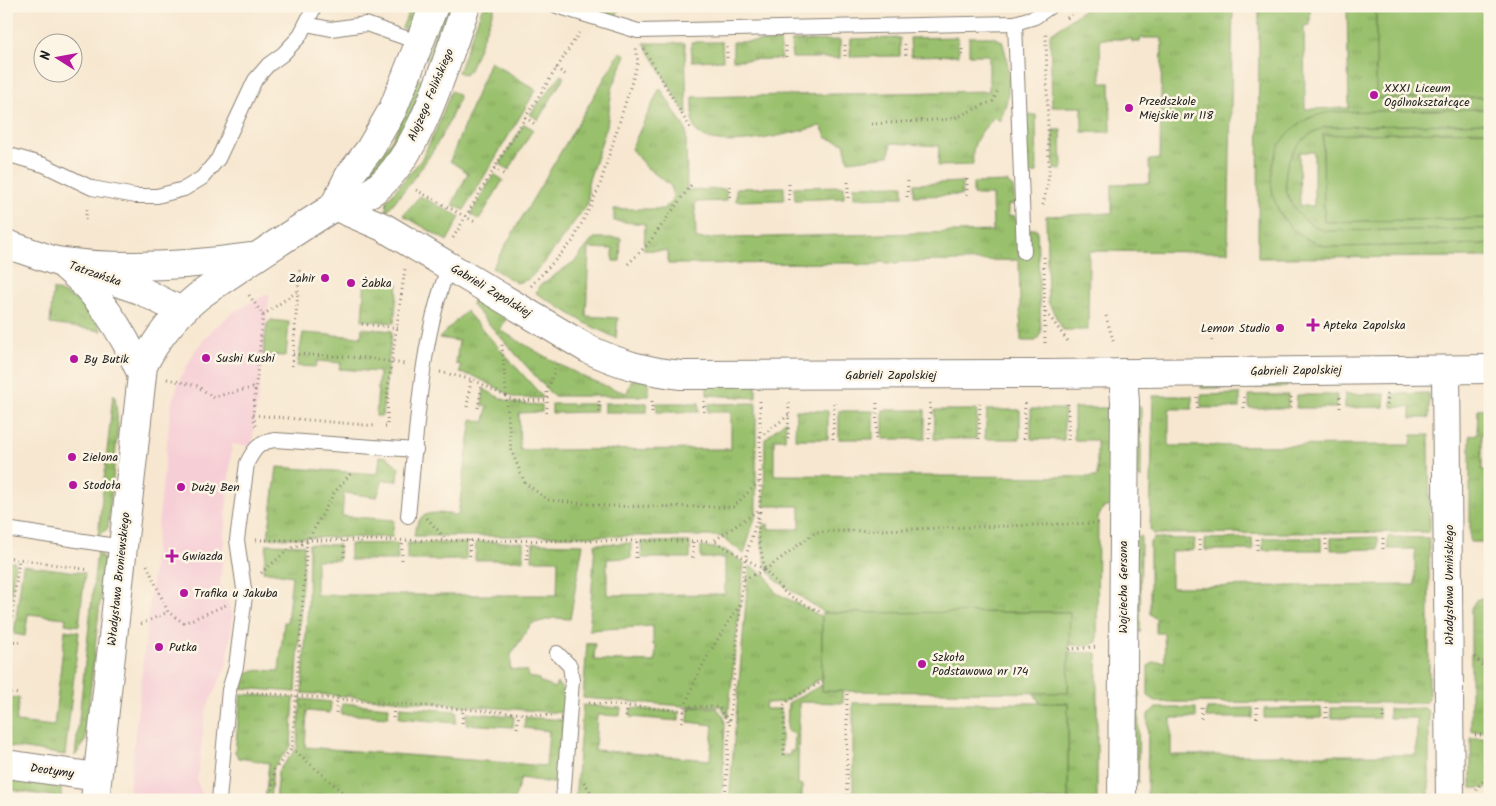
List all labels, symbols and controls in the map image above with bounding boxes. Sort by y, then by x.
north arrow [32,32,82,82]
street label: Alojzego Felińskiego [403,46,459,144]
text: N [35,49,58,62]
place label: XXXI Liceum Ogólnokształcące [1384,79,1470,112]
marker: XXXI Liceum Ogólnokształcące [1368,89,1380,101]
place label: Przedszkole Miejskie nr 118 [1139,92,1214,125]
marker: Przedszkole Miejskie nr 118 [1123,102,1135,114]
street label: Tatrzańska [66,256,124,292]
street label: Gabrieli Zapolskiej [447,259,536,323]
place label: Zahir [289,269,316,288]
marker: Zahir [319,272,331,284]
place label: Żabka [361,274,392,293]
marker: Żabka [345,277,357,289]
place label: Apteka Zapolska [1323,316,1406,335]
place label: Lemon Studio [1201,319,1270,338]
marker: Apteka Zapolska [1307,319,1319,331]
marker: Lemon Studio [1274,322,1286,334]
place label: Sushi Kushi [216,349,276,368]
place label: By Butik [84,350,129,369]
marker: Sushi Kushi [200,352,212,364]
marker: By Butik [68,353,80,365]
street label: Gabrieli Zapolskiej [1250,361,1343,381]
street label: Gabrieli Zapolskiej [845,366,938,385]
place label: Zielona [82,448,118,467]
marker: Zielona [66,451,78,463]
place label: Stodoła [83,476,121,495]
place label: Duży Ben [191,478,240,497]
marker: Stodoła [67,479,79,491]
marker: Duży Ben [175,481,187,493]
street label: Władysława Broniewskiego [103,511,135,647]
street label: Władysława Umińskiego [1440,525,1459,645]
street label: Wojciecha Gersona [1114,540,1133,633]
place label: Gwiazda [182,547,223,566]
marker: Gwiazda [166,550,178,562]
place label: Trafika u Jakuba [194,584,278,603]
marker: Trafika u Jakuba [178,587,190,599]
place label: Putka [169,638,198,657]
marker: Putka [153,641,165,653]
place label: Szkoła Podstawowa nr 174 [932,648,1029,681]
marker: Szkoła Podstawowa nr 174 [916,658,928,670]
street label: Deotymy [29,759,75,784]

